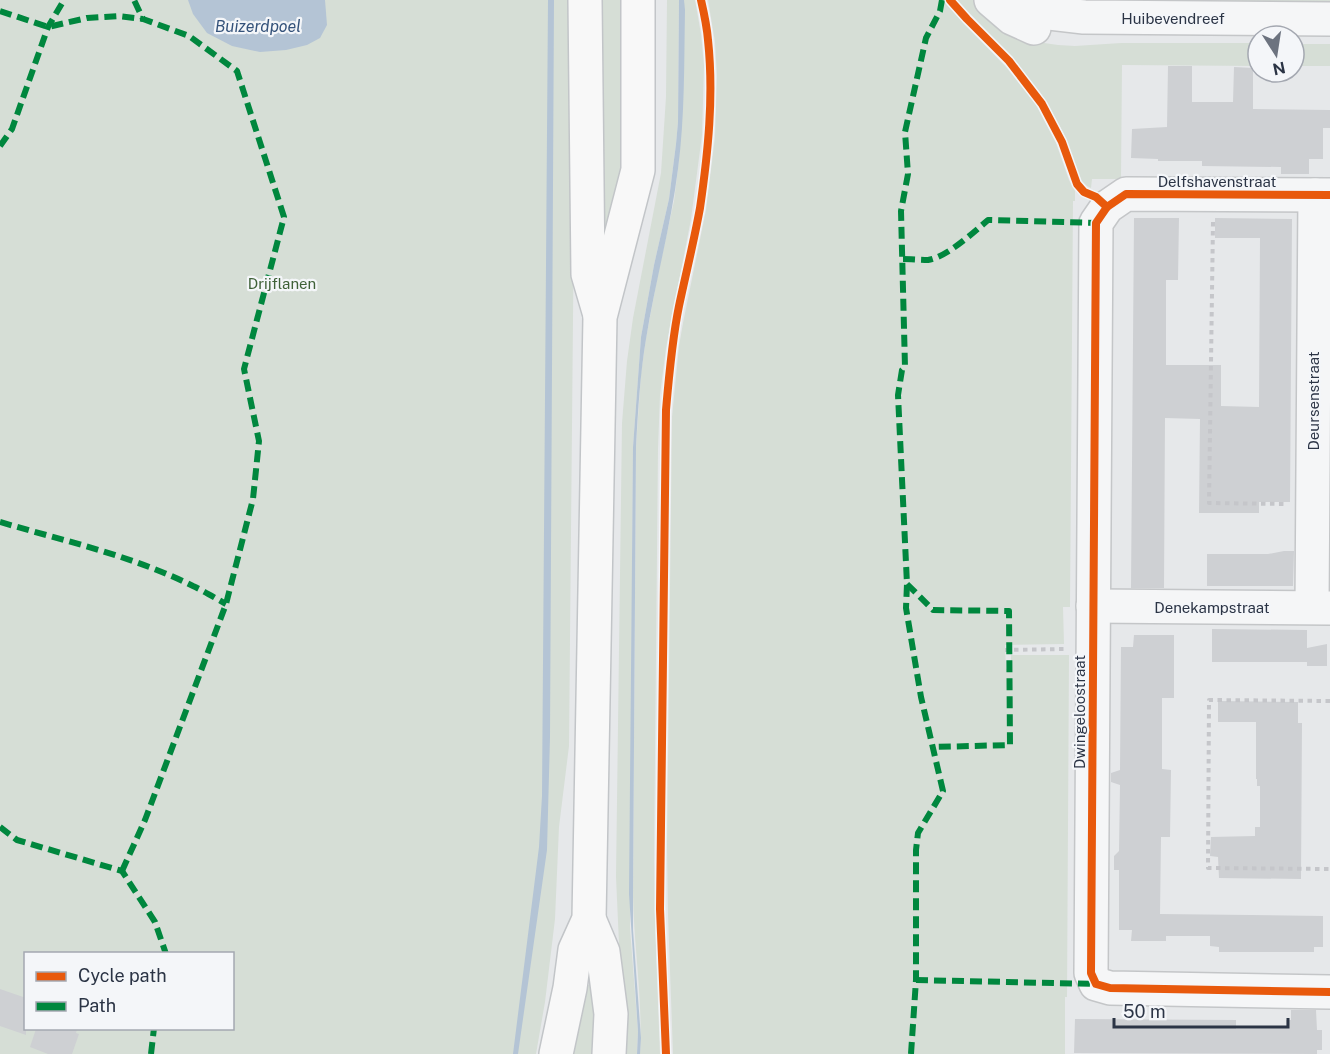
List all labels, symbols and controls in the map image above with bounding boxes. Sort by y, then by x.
street label: Huibevendreef [1121,10,1225,27]
water label: Buizerdpoel [215,17,301,36]
north arrow [1246,24,1306,84]
text: N [1271,58,1287,79]
street label: Delfshavenstraat [1158,173,1276,190]
park label: Drijflanen [248,275,316,292]
street label: Deursenstraat [1305,351,1322,451]
street label: Denekampstraat [1154,599,1270,616]
street label: Dwingeloostraat [1071,655,1088,769]
legend [24,952,234,1030]
text: Cycle path [78,965,167,986]
scale bar [1114,991,1288,1029]
text: Path [78,995,116,1016]
text: 50 m [1123,1001,1166,1022]

